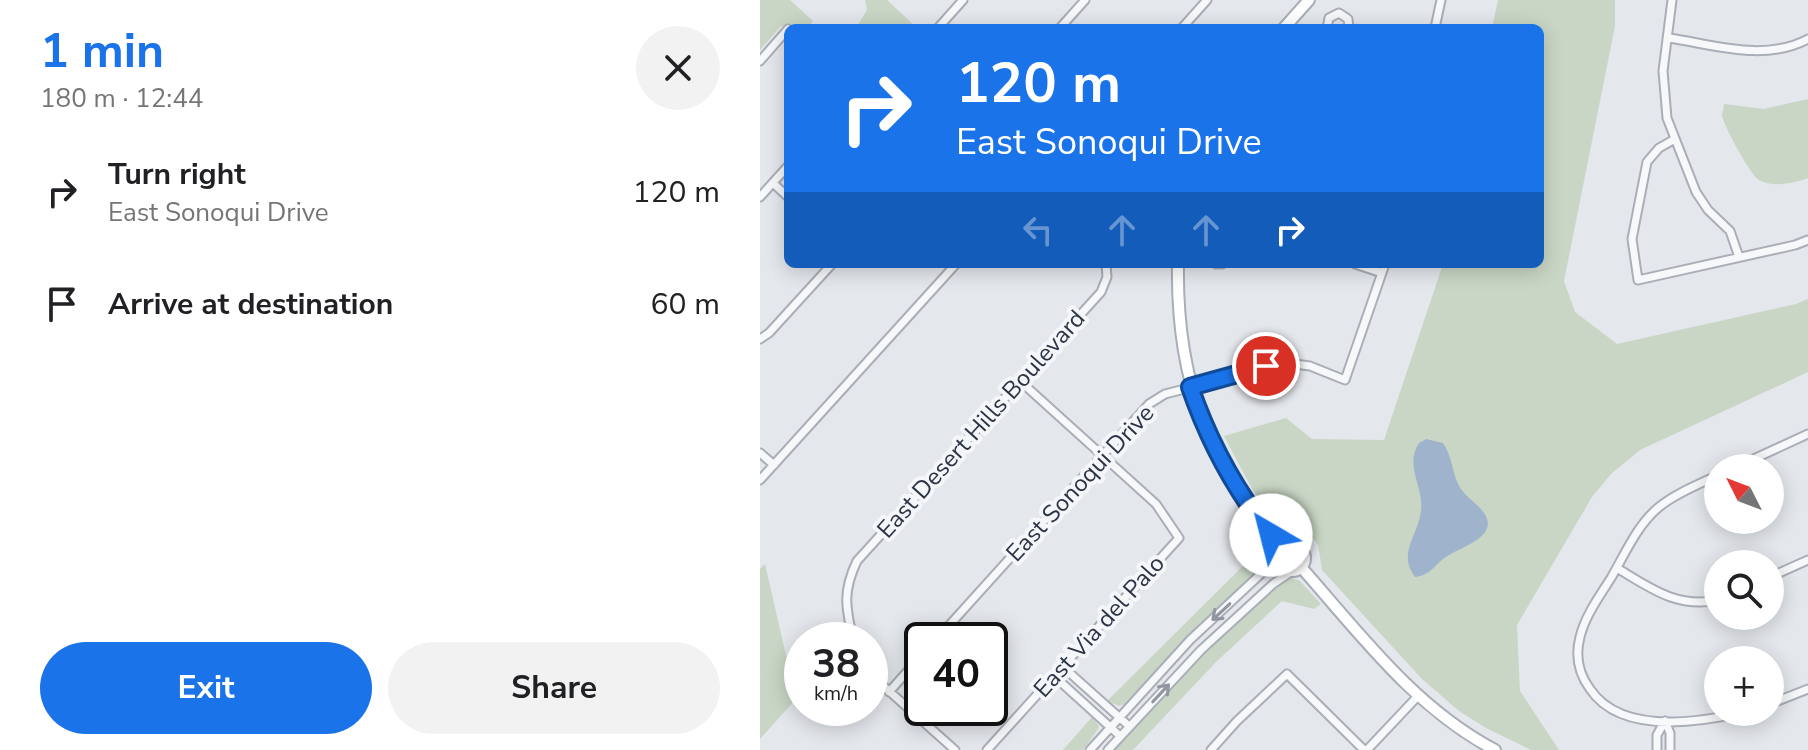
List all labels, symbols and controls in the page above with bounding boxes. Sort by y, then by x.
text: 1 min [40,18,164,84]
button: close [636,26,720,110]
text: 120 m [956,45,1121,122]
icon: right [824,56,928,160]
text: 180 m · 12:44 [40,81,203,116]
text: East Sonoqui Drive [956,118,1262,167]
text: Turn right [108,154,246,195]
icon: right [40,170,84,214]
text: 120 m [633,172,720,213]
text: East Sonoqui Drive [108,195,329,230]
icon: left [1016,208,1060,252]
icon: ahead [1100,208,1144,252]
icon: ahead [1184,208,1228,252]
icon: right [1268,208,1312,252]
icon: arrive [40,282,84,326]
text: Arrive at destination [108,284,393,325]
text: 60 m [651,284,720,325]
street label: East Desert Hills Boulevard [870,303,1092,545]
pin [1232,332,1300,400]
icon: arrive [1244,344,1288,388]
street label: East Sonoqui Drive [999,398,1161,568]
north arrow [1704,454,1784,534]
map controls [1704,454,1784,726]
position arrow [1229,493,1313,577]
street label: East Via del Palo [1026,548,1172,704]
button: search [1704,550,1784,630]
one-way arrow [1211,602,1231,621]
speed limit sign: 40 [904,622,1008,726]
text: 38 [812,637,860,691]
button: Exit [40,642,372,734]
button: Share [388,642,720,734]
button: + [1704,646,1784,726]
text: km/h [814,680,858,707]
one-way arrow [1151,683,1170,703]

